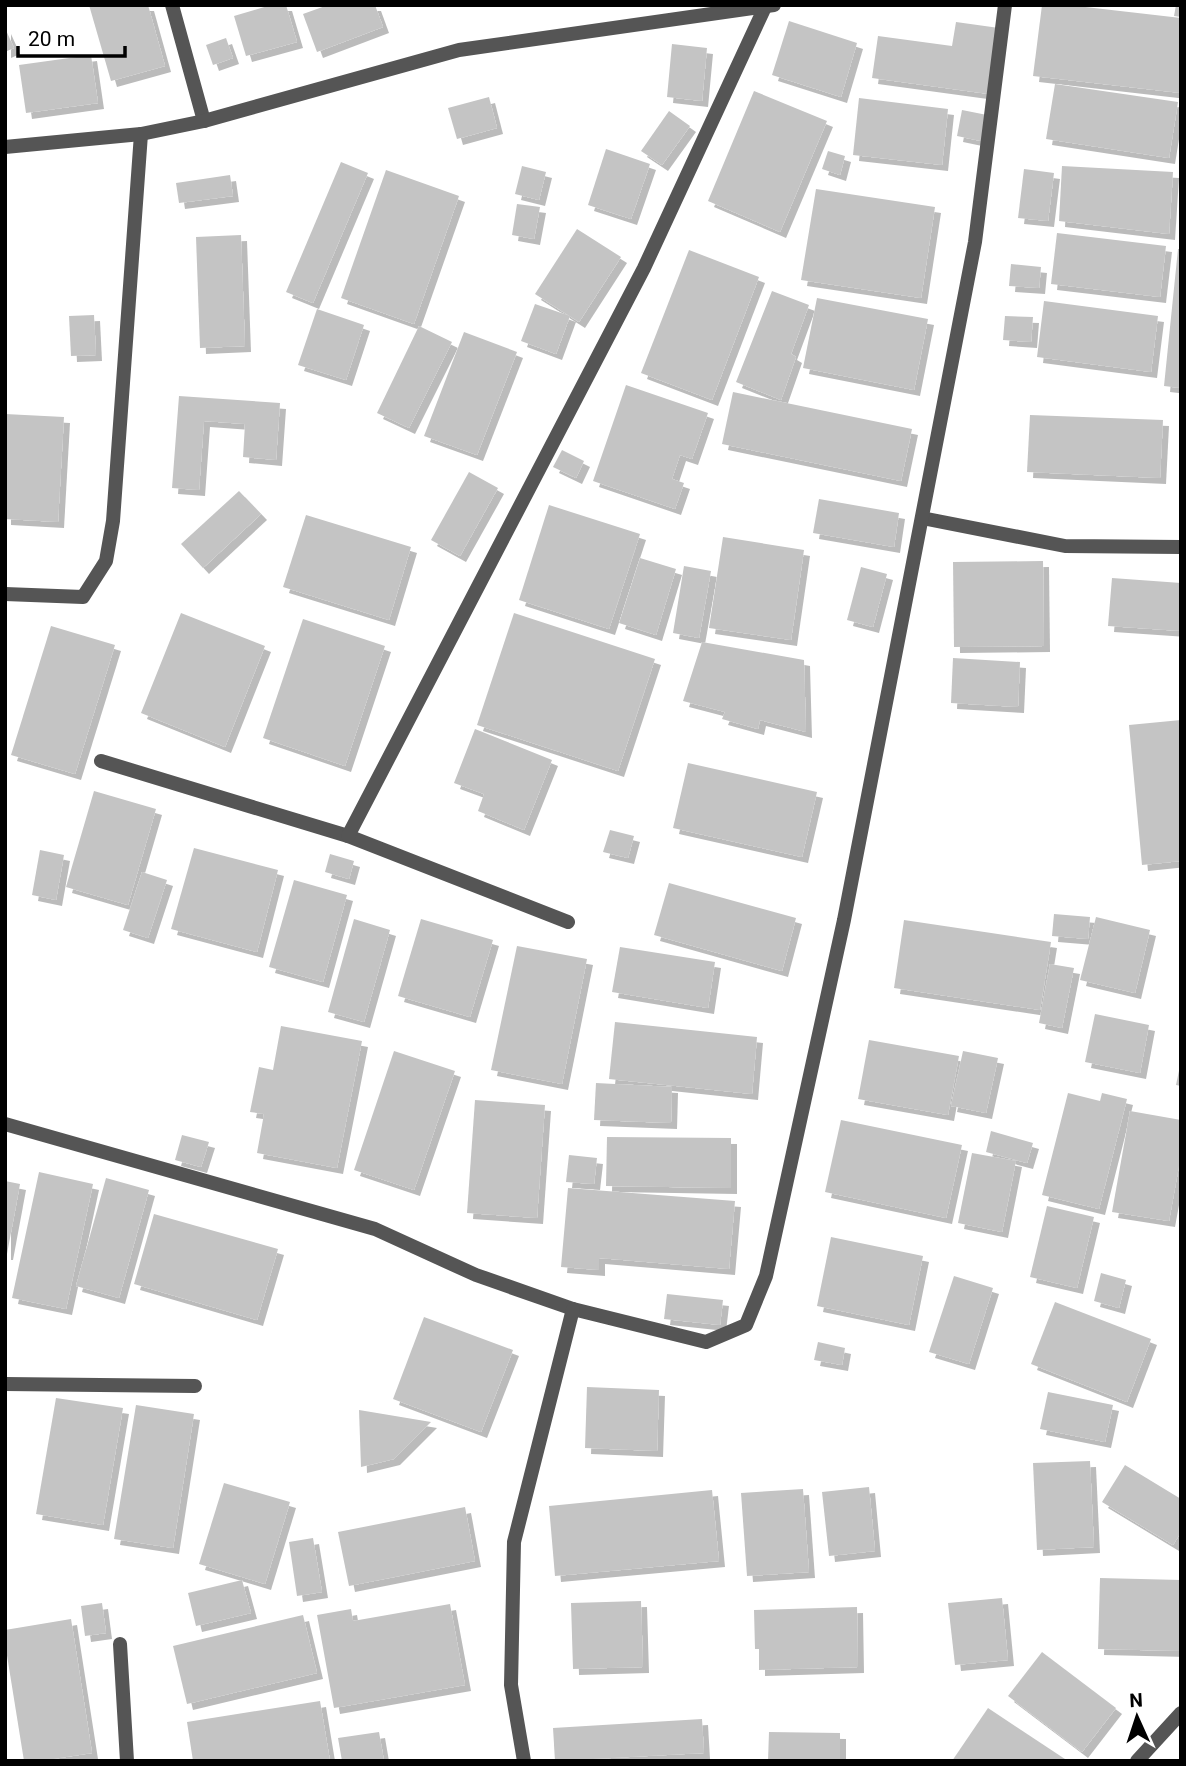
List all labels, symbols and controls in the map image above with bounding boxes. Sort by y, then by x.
scale bar [18,14,124,58]
text: 20 m [28,27,75,51]
north arrow [1102,1682,1172,1752]
text: N [1129,1689,1143,1712]

